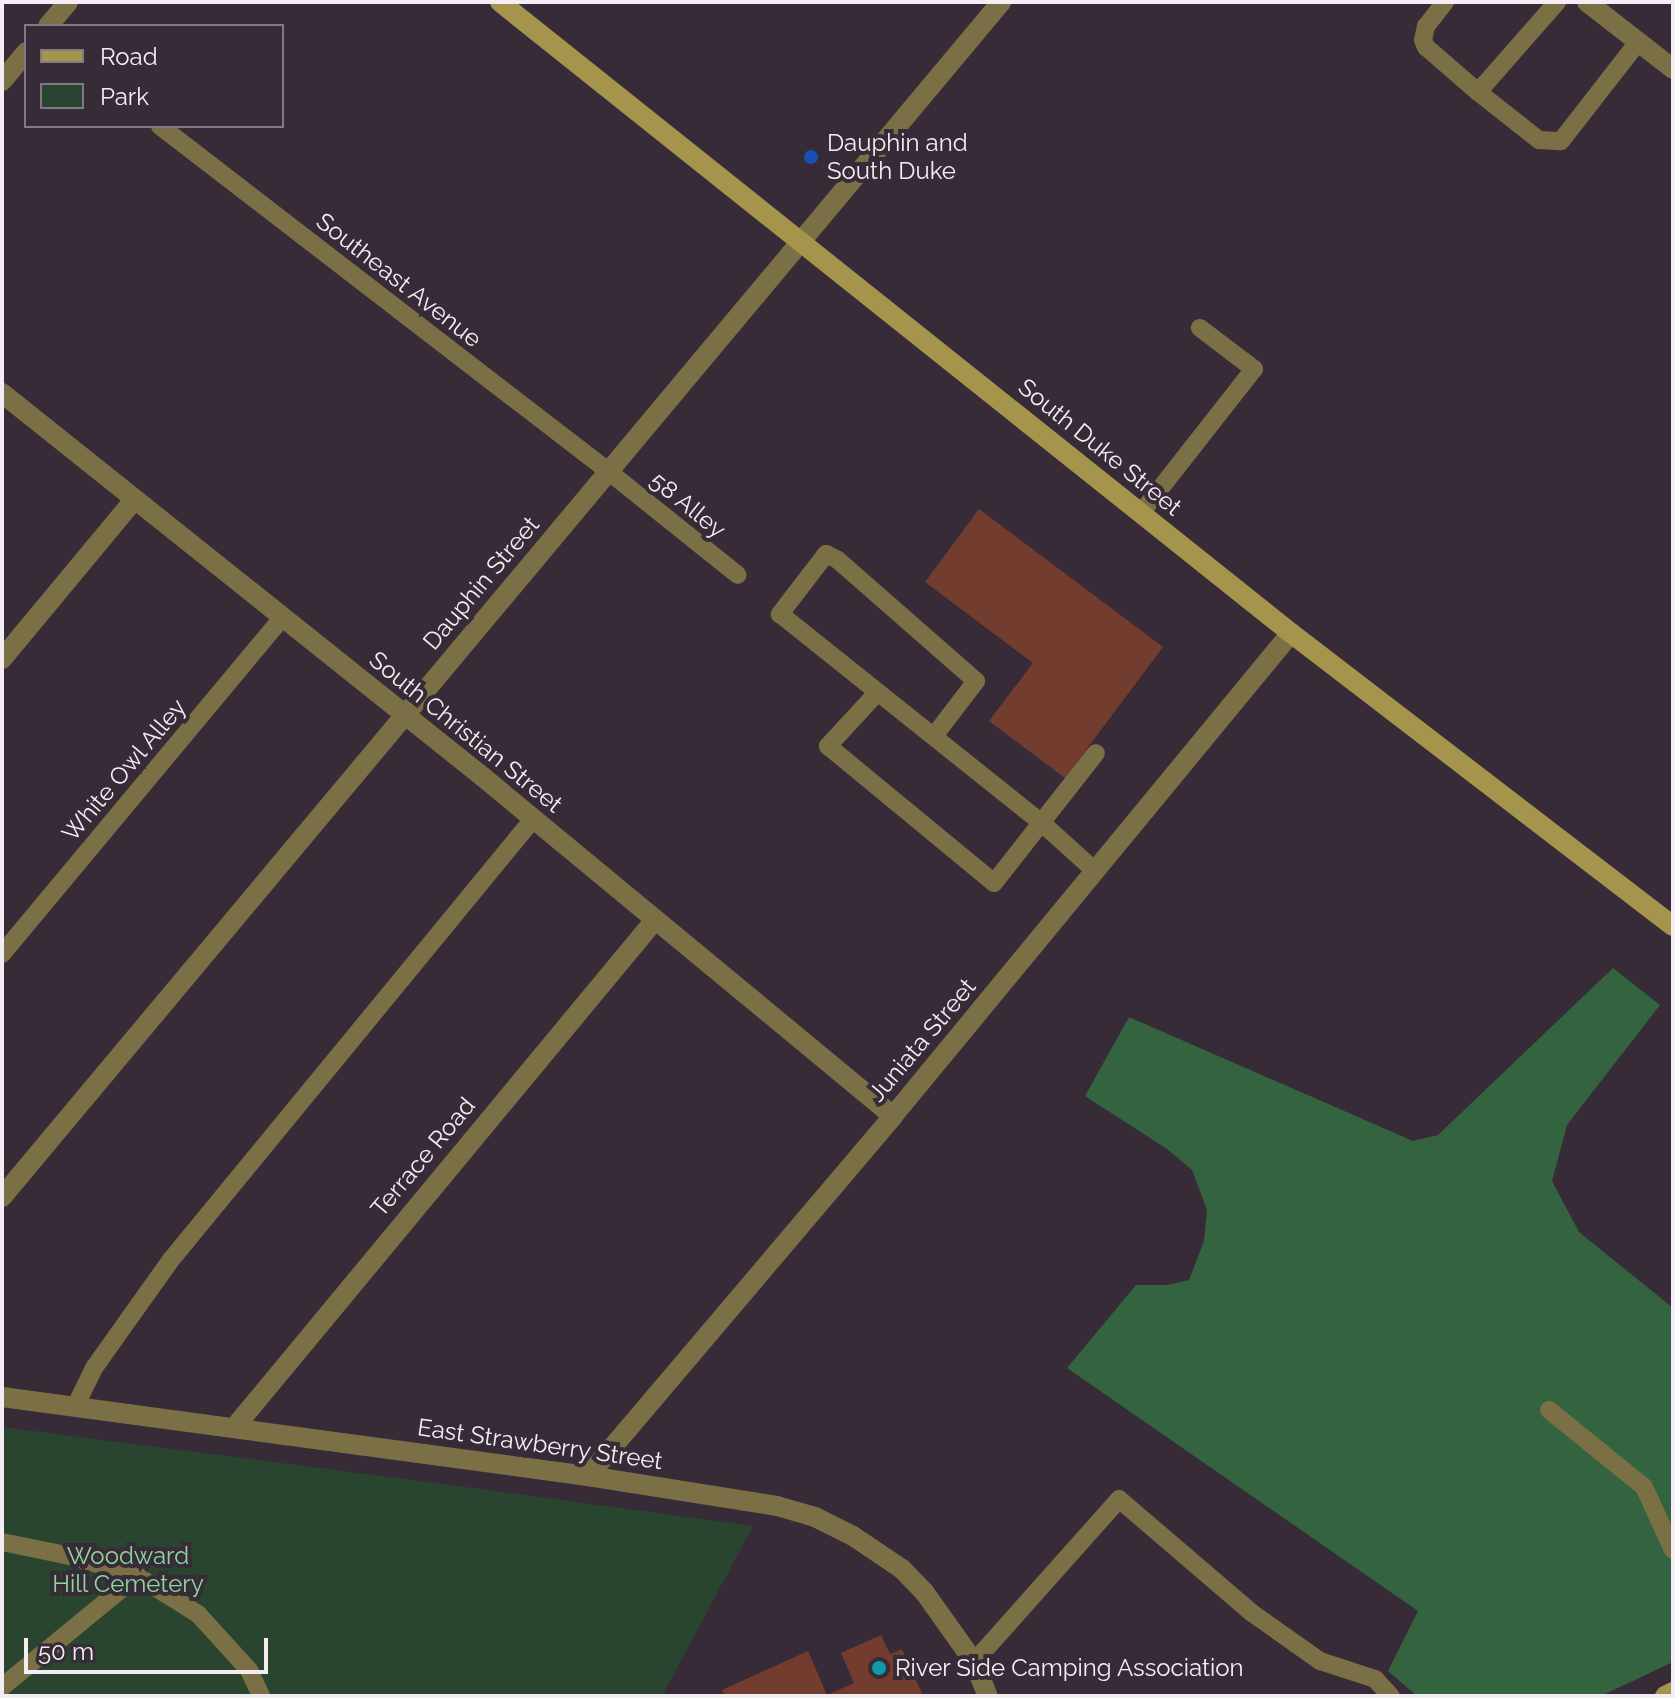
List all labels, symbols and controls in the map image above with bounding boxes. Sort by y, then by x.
legend [24,24,284,128]
text: Road [100,42,158,71]
text: Park [100,82,149,111]
place label: Dauphin and South Duke [827,129,968,185]
marker: Dauphin and South Duke [802,148,820,166]
street label: Southeast Avenue [310,206,488,354]
street label: South Duke Street [1013,372,1187,522]
street label: 58 Alley [644,466,732,544]
street label: Dauphin Street [417,511,545,655]
street label: South Christian Street [364,645,568,819]
street label: White Owl Alley [56,692,192,848]
street label: Juniata Street [862,973,982,1107]
street label: Terrace Road [365,1092,481,1222]
street label: East Strawberry Street [415,1412,665,1476]
park label: Woodward Hill Cemetery [52,1542,204,1598]
scale bar [28,1622,272,1672]
text: 50 m [38,1637,94,1666]
place label: River Side Camping Association [895,1654,1245,1682]
marker: River Side Camping Association [870,1659,888,1677]

